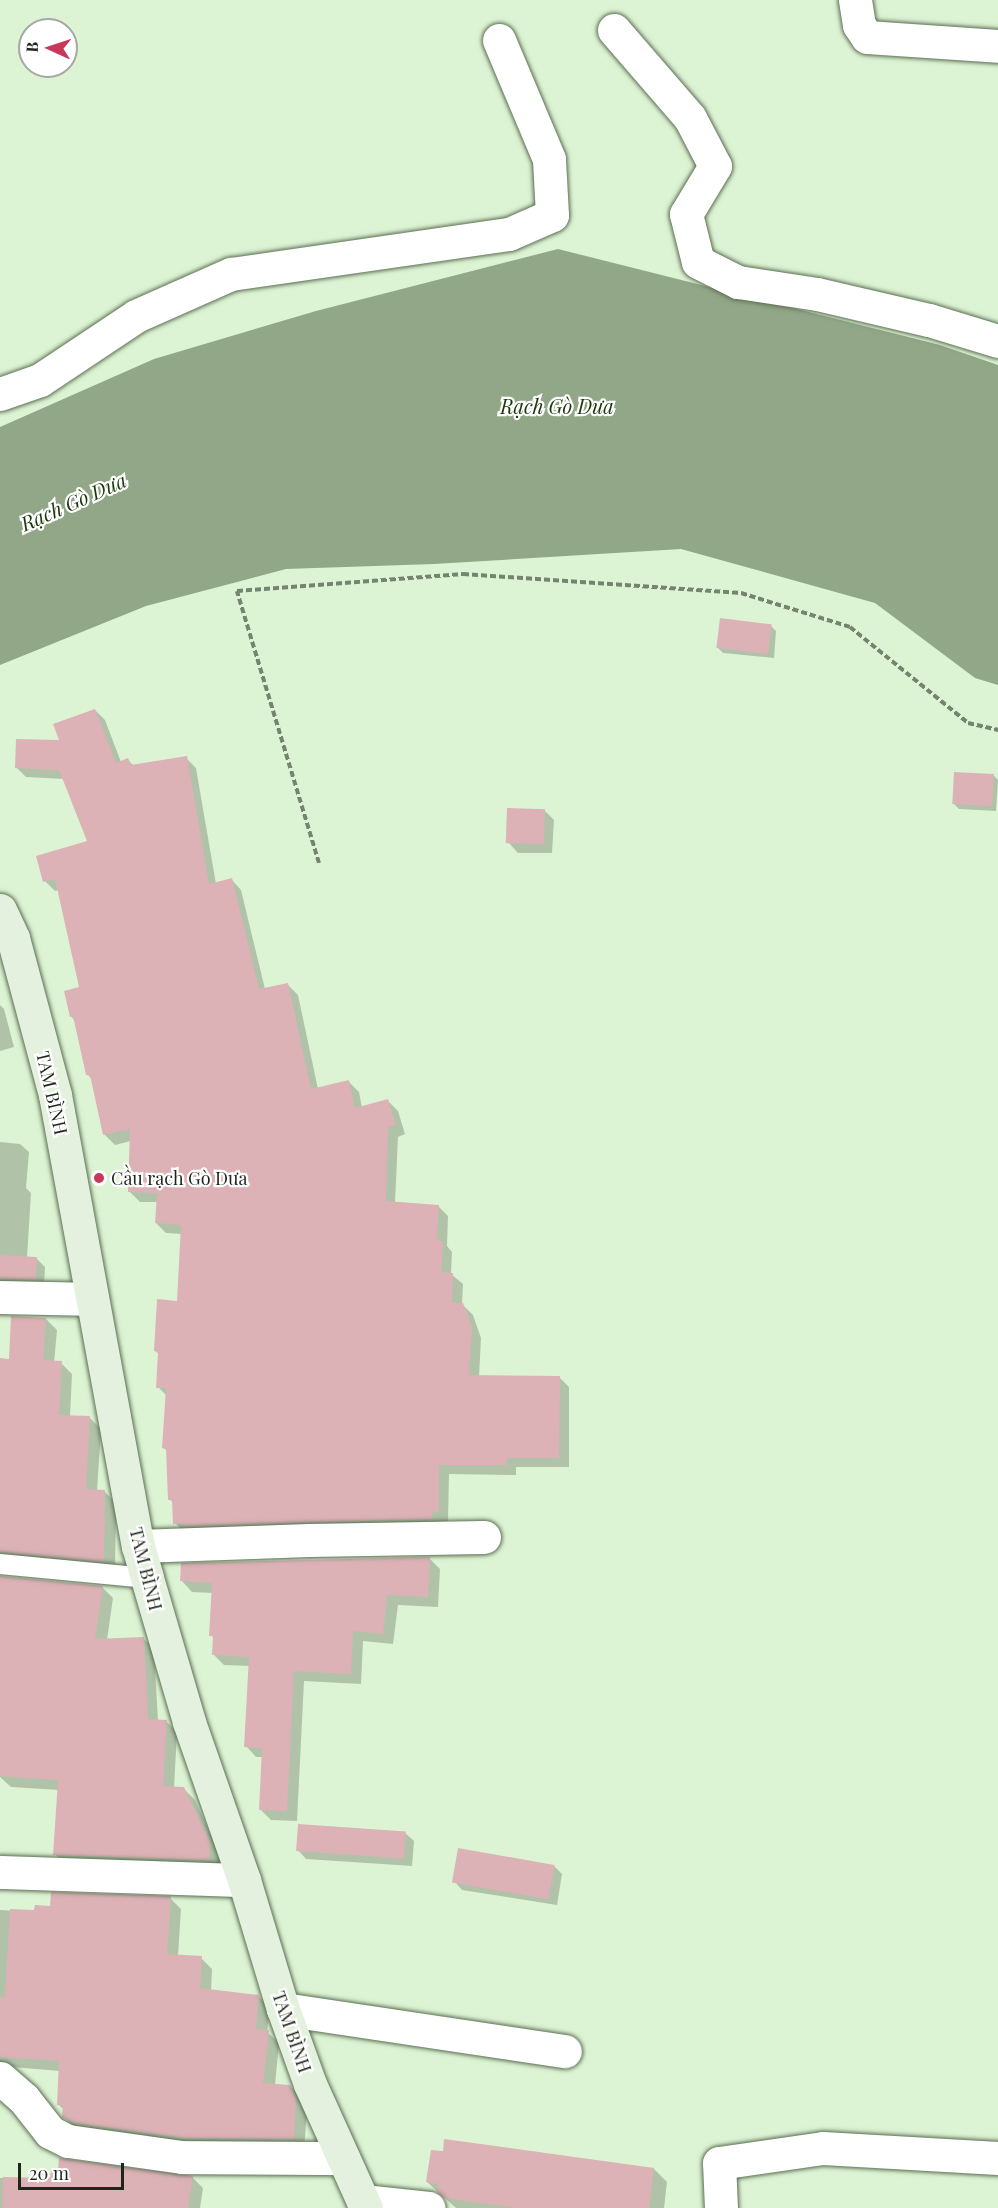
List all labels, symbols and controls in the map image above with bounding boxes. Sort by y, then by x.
north arrow [18,18,78,78]
text: B [21,41,42,53]
water label: Rạch Gò Dưa [500,393,614,417]
water label: Rạch Gò Dưa [16,467,130,535]
street label: TAM BÌNH [32,1049,72,1137]
place label: Cầu rạch Gò Dưa [111,1167,248,1189]
marker: Cầu rạch Gò Dưa [92,1171,106,1185]
street label: TAM BÌNH [125,1525,167,1613]
street label: TAM BÌNH [268,1988,316,2076]
scale bar [21,2151,128,2189]
text: 20 m [29,2161,69,2185]

